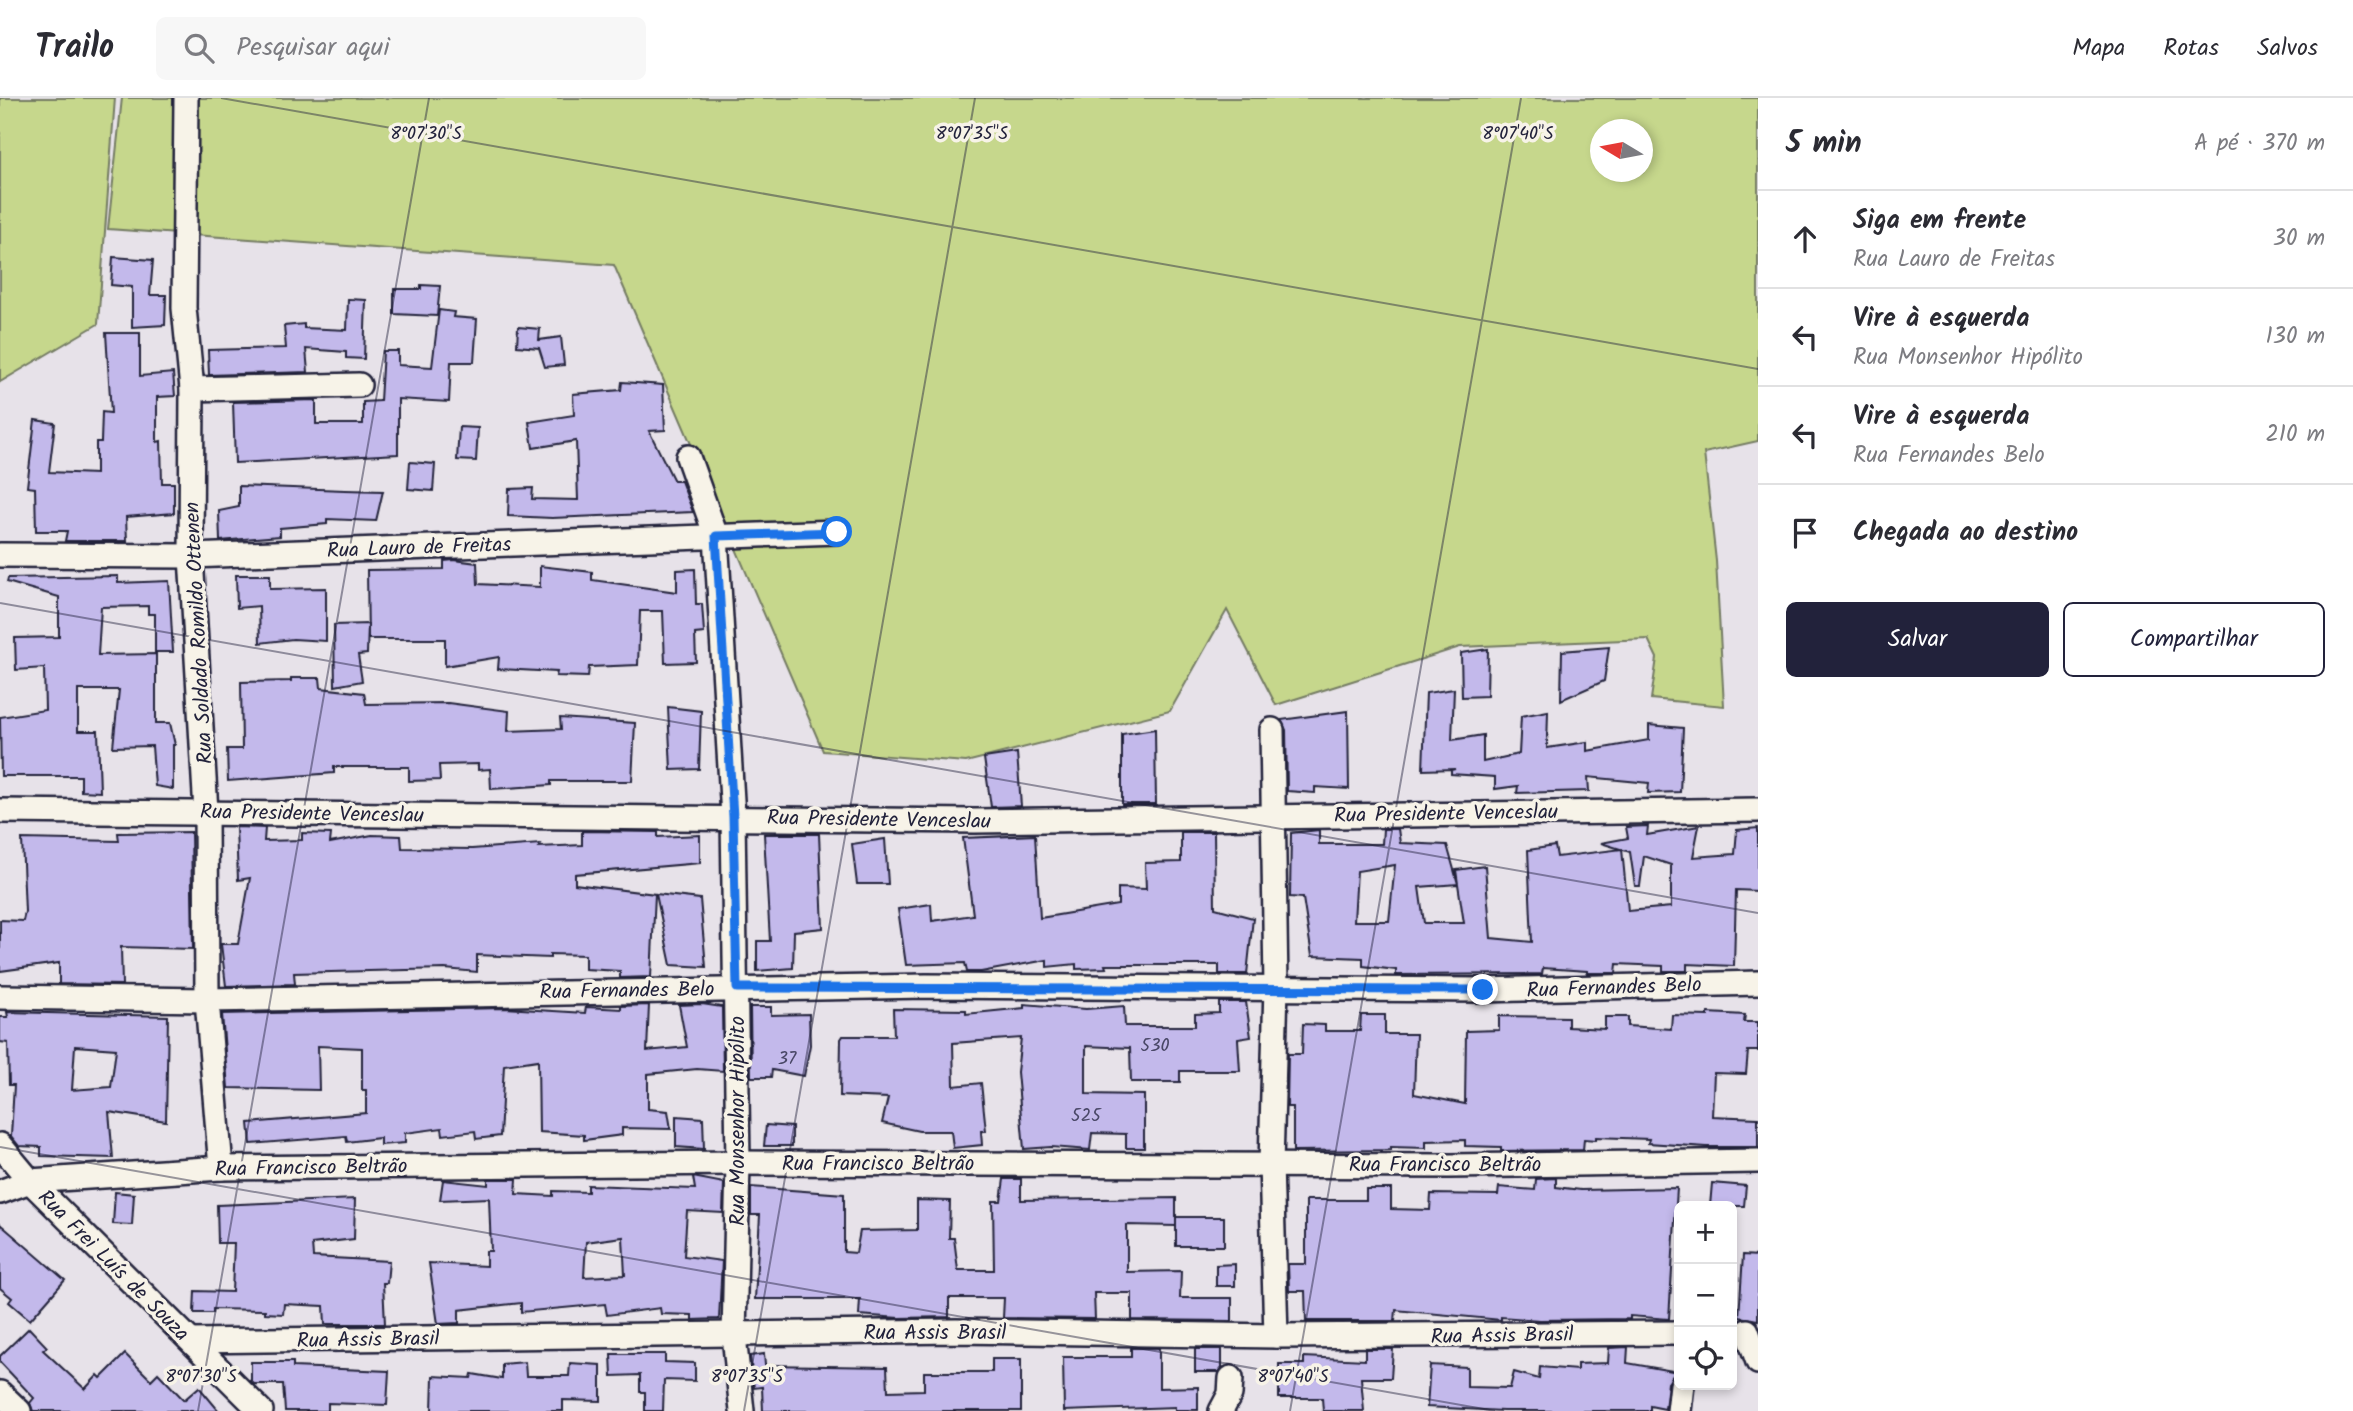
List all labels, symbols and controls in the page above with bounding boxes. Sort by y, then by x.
search box [156,17,646,80]
text: Trailo [35,22,114,75]
text: Pesquisar aqui [236,27,390,69]
icon: search [180,29,218,67]
text: Mapa [2072,29,2125,68]
text: Rotas [2163,29,2219,68]
text: Salvos [2257,29,2318,68]
north arrow [1590,119,1653,182]
text: 8°07'30"S [390,120,462,149]
text: 8°07'35"S [936,120,1009,149]
text: 8°07'40"S [1482,120,1554,149]
text: 5 min [1786,120,1862,168]
text: A pé · 370 m [2194,126,2325,162]
text: Siga em frente [1853,200,2026,242]
icon: ahead [1786,220,1824,258]
text: 30 m [2273,221,2325,257]
text: Rua Lauro de Freitas [1853,242,2055,278]
text: Vire à esquerda [1853,298,2030,340]
icon: left [1786,318,1824,356]
text: 130 m [2266,319,2325,355]
text: Rua Monsenhor Hipólito [1853,340,2083,376]
text: Vire à esquerda [1853,396,2030,438]
icon: left [1786,416,1824,454]
text: 210 m [2265,417,2325,453]
text: Rua Fernandes Belo [1853,438,2045,474]
street label: Rua Soldado Romildo Ottenen [176,501,223,765]
text: Chegada ao destino [1853,512,2078,554]
icon: arrive [1786,514,1824,552]
route start [821,516,852,547]
street label: Rua Lauro de Freitas [326,529,512,568]
button: Salvar [1786,602,2049,677]
button: Compartilhar [2063,602,2325,677]
street label: Rua Presidente Venceslau [200,796,424,833]
street label: Rua Presidente Venceslau [1334,796,1558,833]
street label: Rua Presidente Venceslau [767,802,991,839]
street label: Rua Fernandes Belo [1526,969,1702,1008]
street label: Rua Fernandes Belo [539,973,715,1010]
route end [1467,974,1498,1005]
street label: Rua Monsenhor Hipólito [722,1016,755,1226]
house number: 530 [1141,1032,1169,1061]
house number: 37 [778,1045,797,1074]
house number: 525 [1071,1102,1102,1131]
street label: Rua Francisco Beltrão [782,1148,974,1181]
street label: Rua Francisco Beltrão [1349,1149,1541,1182]
street label: Rua Francisco Beltrão [214,1150,408,1187]
street label: Rua Frei Luís de Souza [29,1182,197,1350]
map controls [1674,1201,1737,1390]
button: + [1674,1201,1737,1264]
button: − [1674,1264,1737,1327]
street label: Rua Assis Brasil [864,1317,1006,1350]
street label: Rua Assis Brasil [1430,1319,1574,1354]
street label: Rua Assis Brasil [296,1323,440,1358]
button: locate [1674,1327,1737,1390]
text: 8°07'30"S [165,1363,237,1392]
text: 8°07'35"S [711,1363,784,1392]
text: 8°07'40"S [1257,1363,1329,1392]

